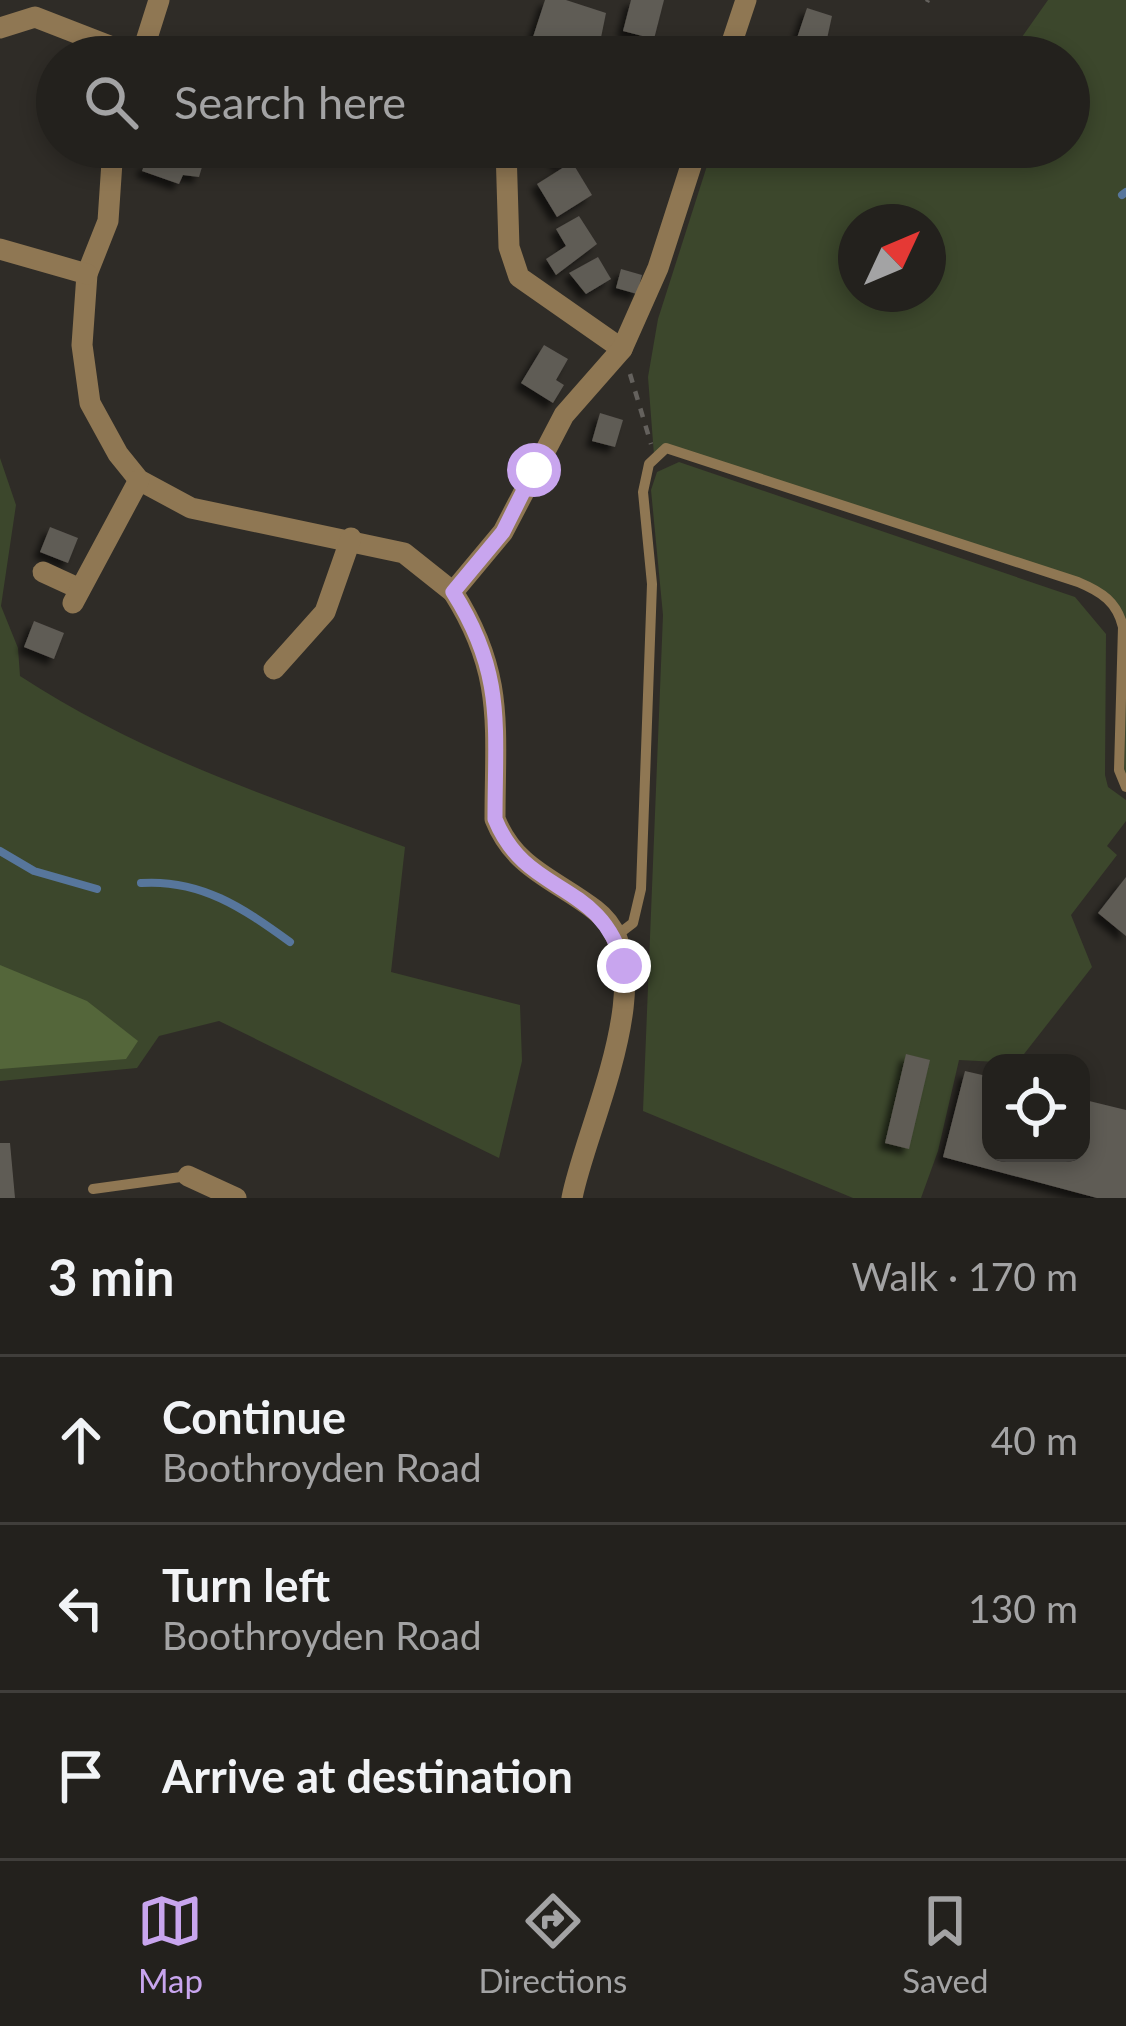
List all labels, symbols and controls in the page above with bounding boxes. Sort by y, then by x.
search box [36,36,1090,168]
icon: search [78,69,144,135]
text: Search here [174,75,406,129]
north arrow [838,204,946,312]
route start [507,443,561,497]
route end [597,939,651,993]
map controls [982,1054,1090,1162]
button: locate [982,1054,1090,1162]
text: 3 min [48,1246,174,1307]
text: Walk · 170 m [851,1253,1078,1299]
text: Continue [162,1390,346,1444]
icon: ahead [48,1407,114,1473]
text: 40 m [991,1417,1078,1463]
text: Boothroyden Road [162,1444,482,1490]
text: Turn left [162,1558,330,1612]
icon: left [48,1575,114,1641]
text: 130 m [968,1585,1078,1631]
text: Boothroyden Road [162,1612,482,1658]
icon: arrive [48,1743,114,1809]
text: Arrive at destination [162,1749,573,1803]
tab: Map [137,1888,203,2000]
tab: Directions [478,1888,627,2000]
tab: Saved [902,1888,989,2000]

